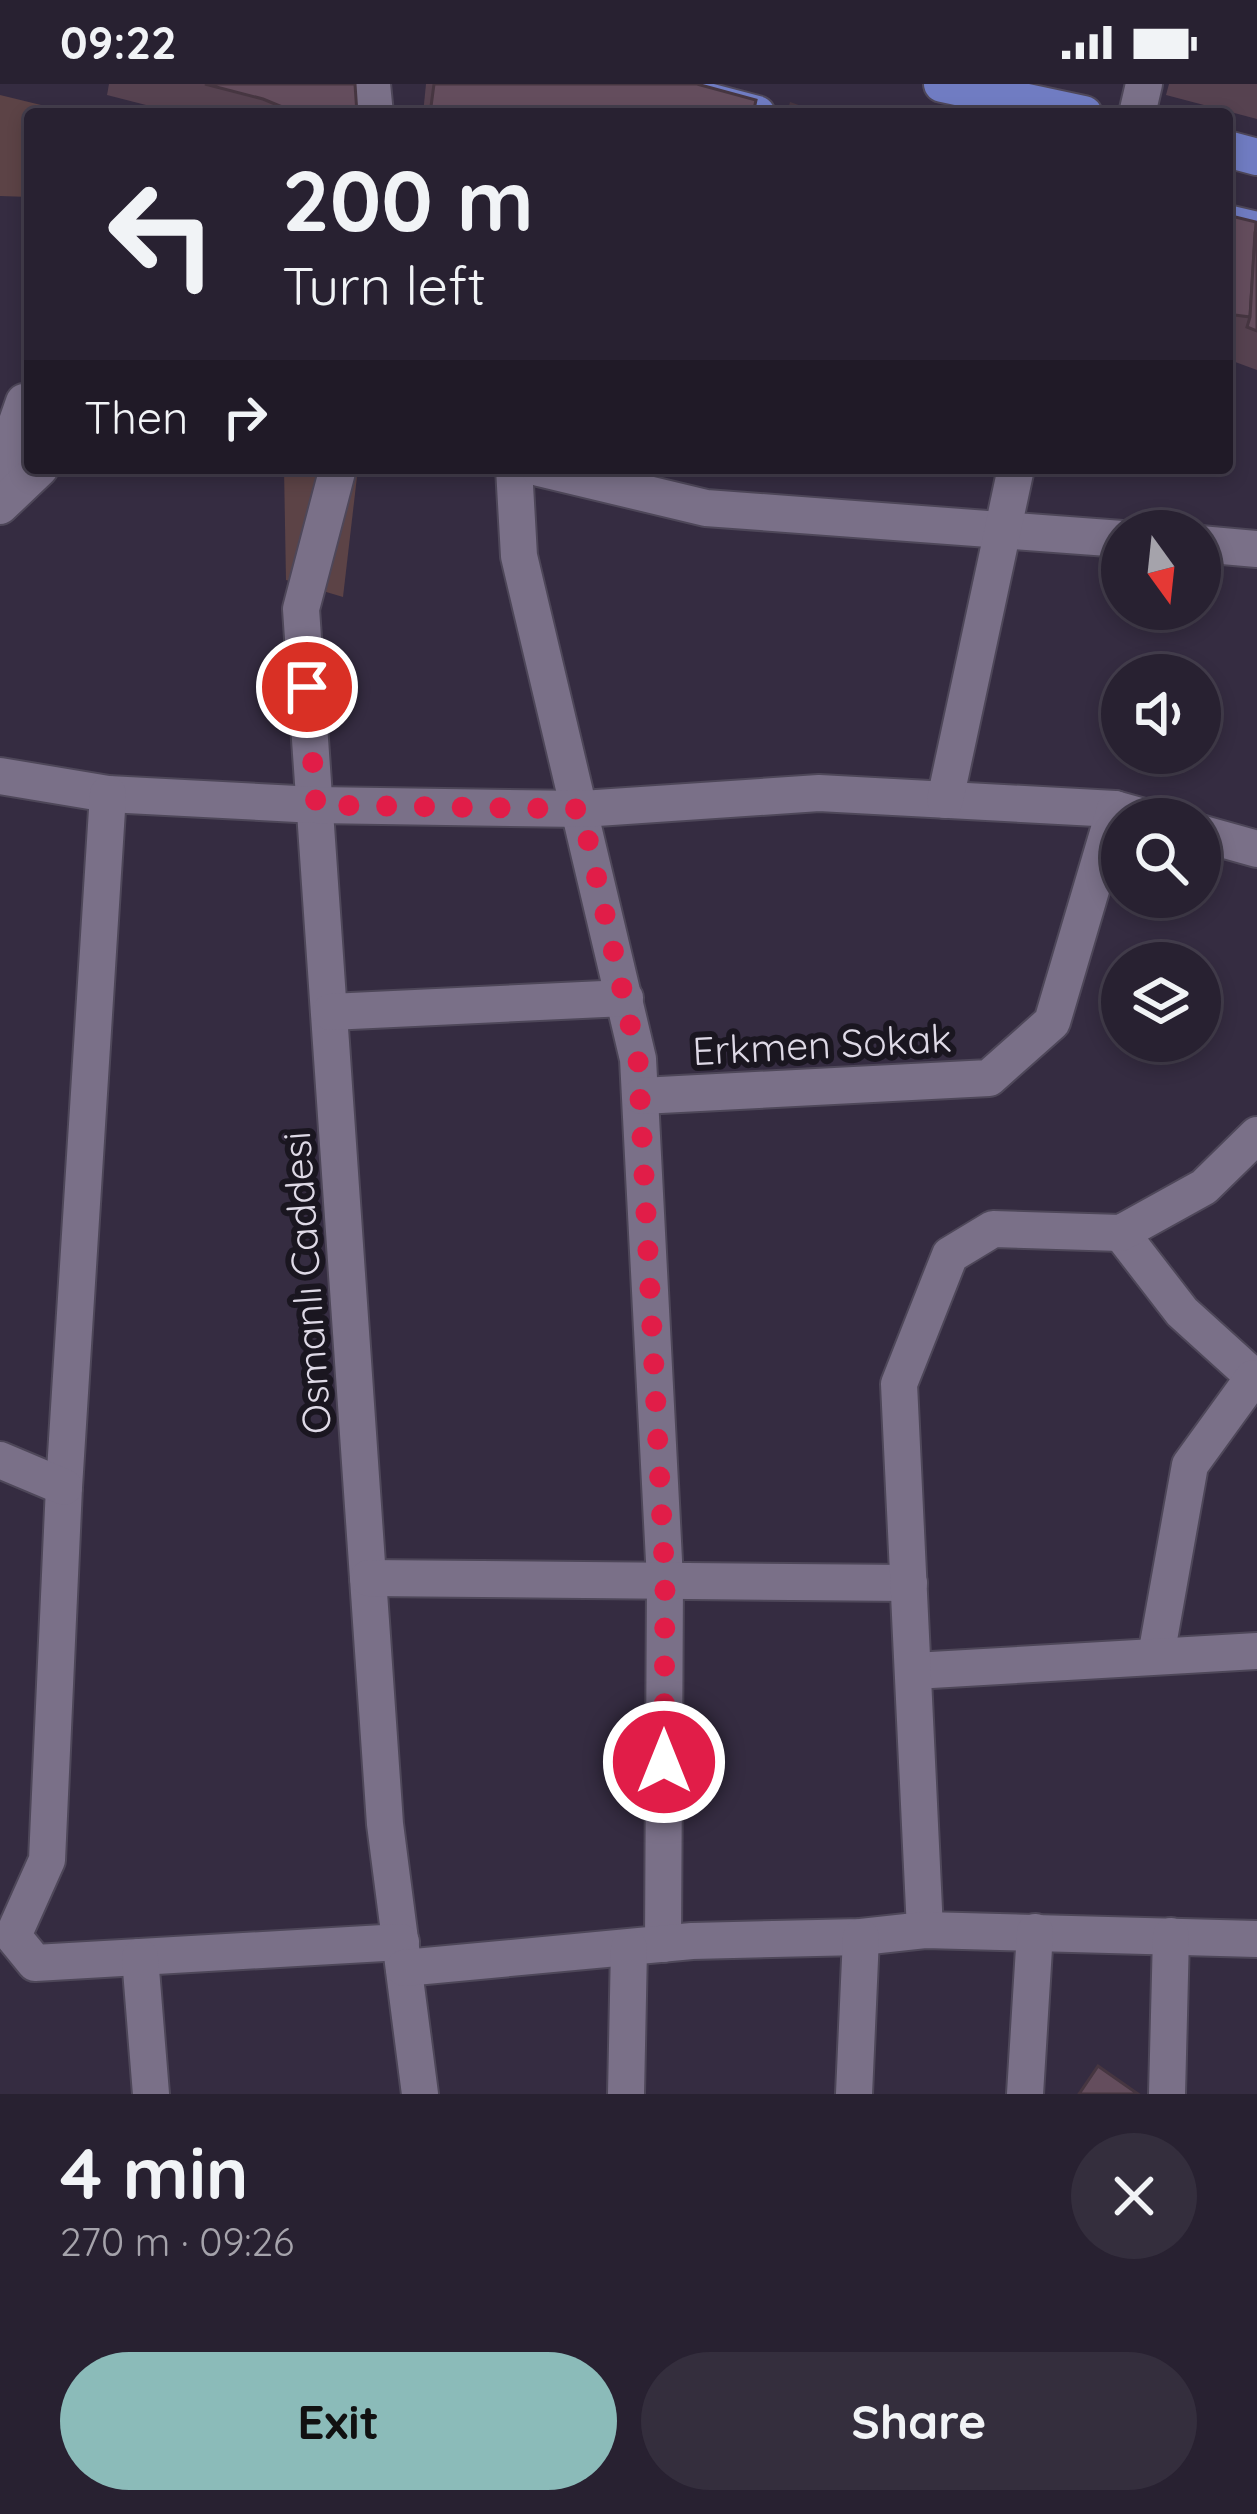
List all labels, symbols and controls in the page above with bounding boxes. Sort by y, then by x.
text: 09:22 [60,14,177,70]
text: 200 m [282,147,534,252]
icon: left [84,156,240,312]
text: Turn left [282,251,486,319]
icon: right [212,384,278,450]
text: Then [84,389,188,445]
north arrow [1101,510,1221,630]
map controls [1101,510,1221,1062]
pin [256,636,358,738]
icon: arrive [274,654,340,720]
button: sound [1101,654,1221,774]
button: search [1101,798,1221,918]
button: layers [1101,942,1221,1062]
street label: Erkmen Sokak [691,1013,953,1075]
street label: Osmanlı Caddesi [271,1130,341,1436]
position arrow [601,1699,727,1825]
text: 4 min [60,2127,249,2217]
button: close [1071,2133,1197,2259]
text: 270 m · 09:26 [60,2217,294,2266]
button: Exit [60,2352,617,2490]
button: Share [641,2352,1197,2490]

